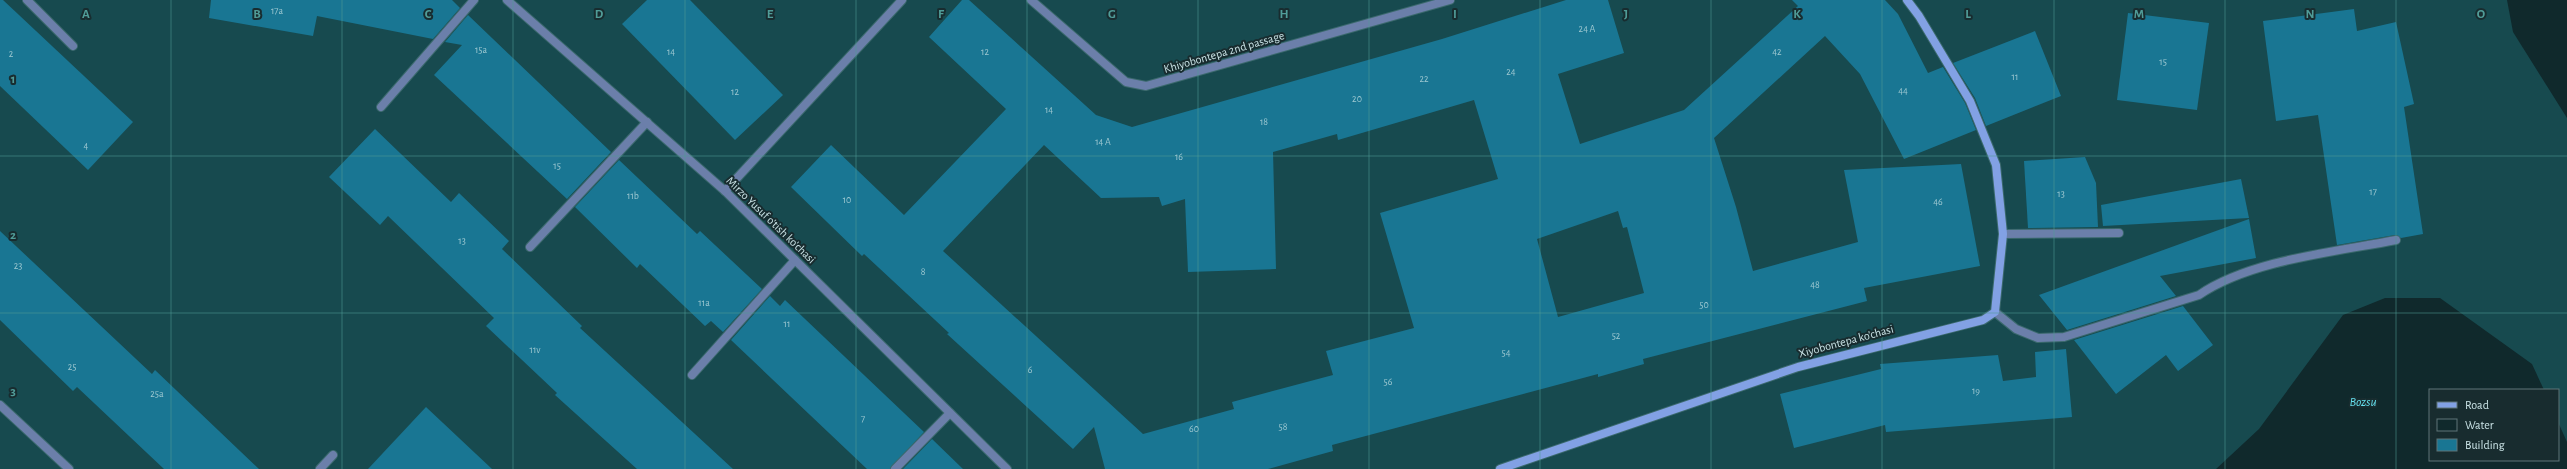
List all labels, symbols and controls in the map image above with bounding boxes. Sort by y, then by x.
house number: 17a [271,6,283,16]
text: A [82,8,90,21]
text: B [253,8,261,21]
text: C [425,8,432,21]
text: D [595,8,604,21]
text: E [767,8,774,21]
text: F [938,8,945,21]
text: G [1108,8,1116,21]
text: H [1279,8,1289,21]
text: I [1453,8,1457,21]
text: J [1624,8,1628,21]
text: K [1793,8,1801,21]
text: L [1965,8,1971,21]
text: M [2134,8,2144,21]
text: N [2305,8,2315,21]
text: O [2477,8,2486,21]
house number: 24 A [1579,24,1596,34]
street label: Khiyobontepa 2nd passage [1162,29,1286,76]
house number: 15a [475,45,487,55]
house number: 14 [667,47,675,57]
house number: 12 [981,47,989,57]
house number: 42 [1772,47,1782,57]
house number: 2 [9,49,14,59]
house number: 15 [2159,57,2167,67]
house number: 24 [1506,67,1516,77]
house number: 11 [2012,72,2018,82]
text: 1 [11,73,15,86]
house number: 22 [1419,74,1429,84]
house number: 44 [1898,86,1908,96]
house number: 12 [731,87,739,97]
house number: 20 [1352,94,1362,104]
house number: 14 [1045,105,1053,115]
house number: 18 [1260,117,1268,127]
house number: 14 A [1095,137,1111,147]
house number: 4 [84,141,89,151]
house number: 16 [1175,152,1183,162]
house number: 15 [553,161,561,171]
street label: Mirzo Yusuf o'tish ko'chasi [724,174,818,266]
house number: 17 [2369,187,2377,197]
house number: 13 [2057,189,2065,199]
house number: 11b [627,191,639,201]
house number: 10 [843,195,851,205]
house number: 46 [1933,197,1943,207]
text: 2 [10,229,16,242]
house number: 13 [458,236,466,246]
house number: 23 [14,261,22,271]
house number: 8 [921,267,926,277]
house number: 48 [1810,280,1820,290]
house number: 11a [698,298,710,308]
house number: 50 [1699,300,1709,310]
house number: 11 [784,319,790,329]
street label: Xiyobontepa ko'chasi [1797,323,1895,360]
house number: 52 [1612,331,1621,341]
house number: 11v [529,345,541,355]
house number: 54 [1502,348,1511,358]
house number: 25 [68,362,76,372]
house number: 6 [1028,365,1033,375]
house number: 56 [1384,377,1393,387]
text: 3 [10,385,16,398]
house number: 19 [1972,386,1980,396]
house number: 25a [150,389,164,399]
legend [2429,389,2559,461]
water label: Bozsu [2349,396,2377,409]
text: Road [2465,399,2489,411]
house number: 7 [861,414,865,424]
text: Water [2465,419,2494,431]
house number: 58 [1279,422,1288,432]
house number: 60 [1189,424,1199,434]
text: Building [2465,439,2505,451]

